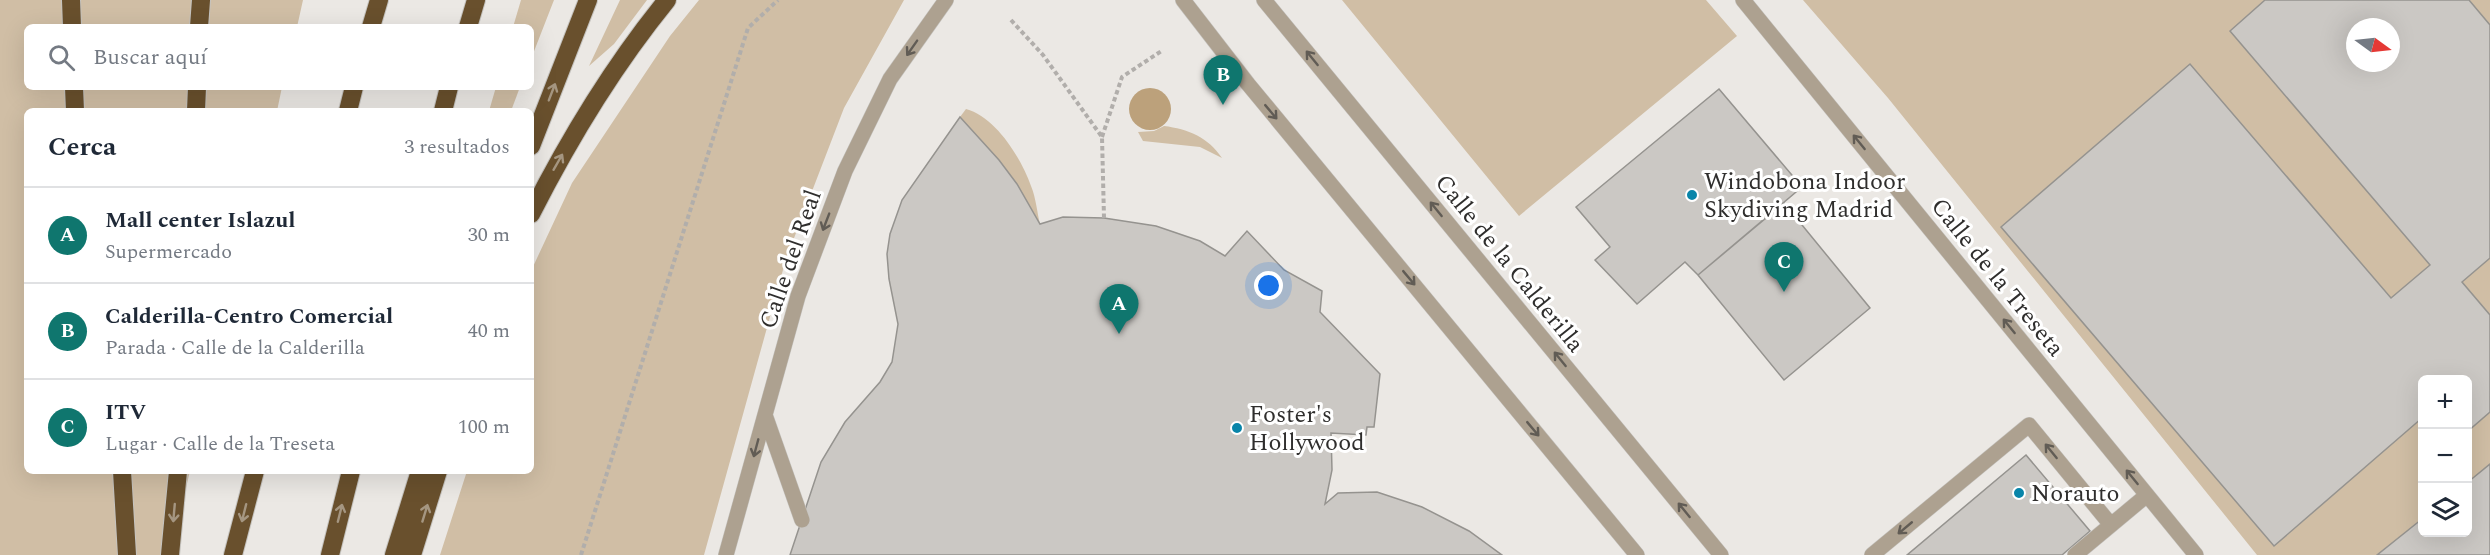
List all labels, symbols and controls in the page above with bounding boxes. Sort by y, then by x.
north arrow [2346,18,2400,72]
search box [24,24,534,90]
one-way arrow [906,39,918,55]
icon: search [45,41,78,74]
text: Buscar aquí [93,41,207,74]
one-way arrow [1305,51,1319,66]
pin: B [1204,56,1242,105]
one-way arrow [547,83,558,101]
one-way arrow [1265,104,1278,120]
text: Cerca [48,127,116,167]
text: 3 resultados [404,132,510,162]
one-way arrow [1853,134,1866,150]
one-way arrow [552,154,564,171]
place label: Windobona Indoor Skydiving Madrid [1704,164,1905,228]
street label: Calle de la Calderilla [1426,167,1593,361]
street label: Calle del Real [750,185,832,334]
marker: Windobona Indoor Skydiving Madrid [1685,188,1699,202]
street label: Calle de la Treseta [1922,190,2073,365]
one-way arrow [1429,202,1443,217]
text: Mall center Islazul [105,204,295,237]
one-way arrow [820,212,831,231]
text: A [60,220,75,250]
text: 30 m [468,220,510,250]
text: Supermercado [105,237,232,267]
pin: C [1764,242,1804,292]
one-way arrow [1402,270,1415,286]
your location [1254,271,1283,300]
pin: A [1100,284,1138,334]
text: Calderilla-Centro Comercial [105,300,393,333]
text: B [60,316,75,346]
text: 40 m [468,316,510,346]
one-way arrow [2002,319,2016,334]
text: Parada · Calle de la Calderilla [105,333,365,363]
one-way arrow [1553,352,1567,367]
map controls [2418,375,2472,537]
button: + [2418,375,2472,429]
text: ITV [105,396,146,429]
place label: Foster's Hollywood [1249,397,1365,461]
text: C [60,412,75,442]
text: 100 m [458,412,510,442]
marker: Foster's Hollywood [1230,421,1244,435]
one-way arrow [1526,421,1540,436]
text: Lugar · Calle de la Treseta [105,429,335,459]
button: − [2418,429,2472,483]
one-way arrow [749,438,761,457]
one-way arrow [2044,443,2057,459]
one-way arrow [2126,469,2139,485]
place label: Norauto [2031,476,2120,512]
button: layers [2418,483,2472,537]
marker: Norauto [2012,486,2026,500]
one-way arrow [169,503,180,523]
one-way arrow [238,503,250,522]
one-way arrow [1677,503,1691,518]
one-way arrow [335,504,347,523]
one-way arrow [421,504,432,523]
one-way arrow [1898,521,1913,535]

